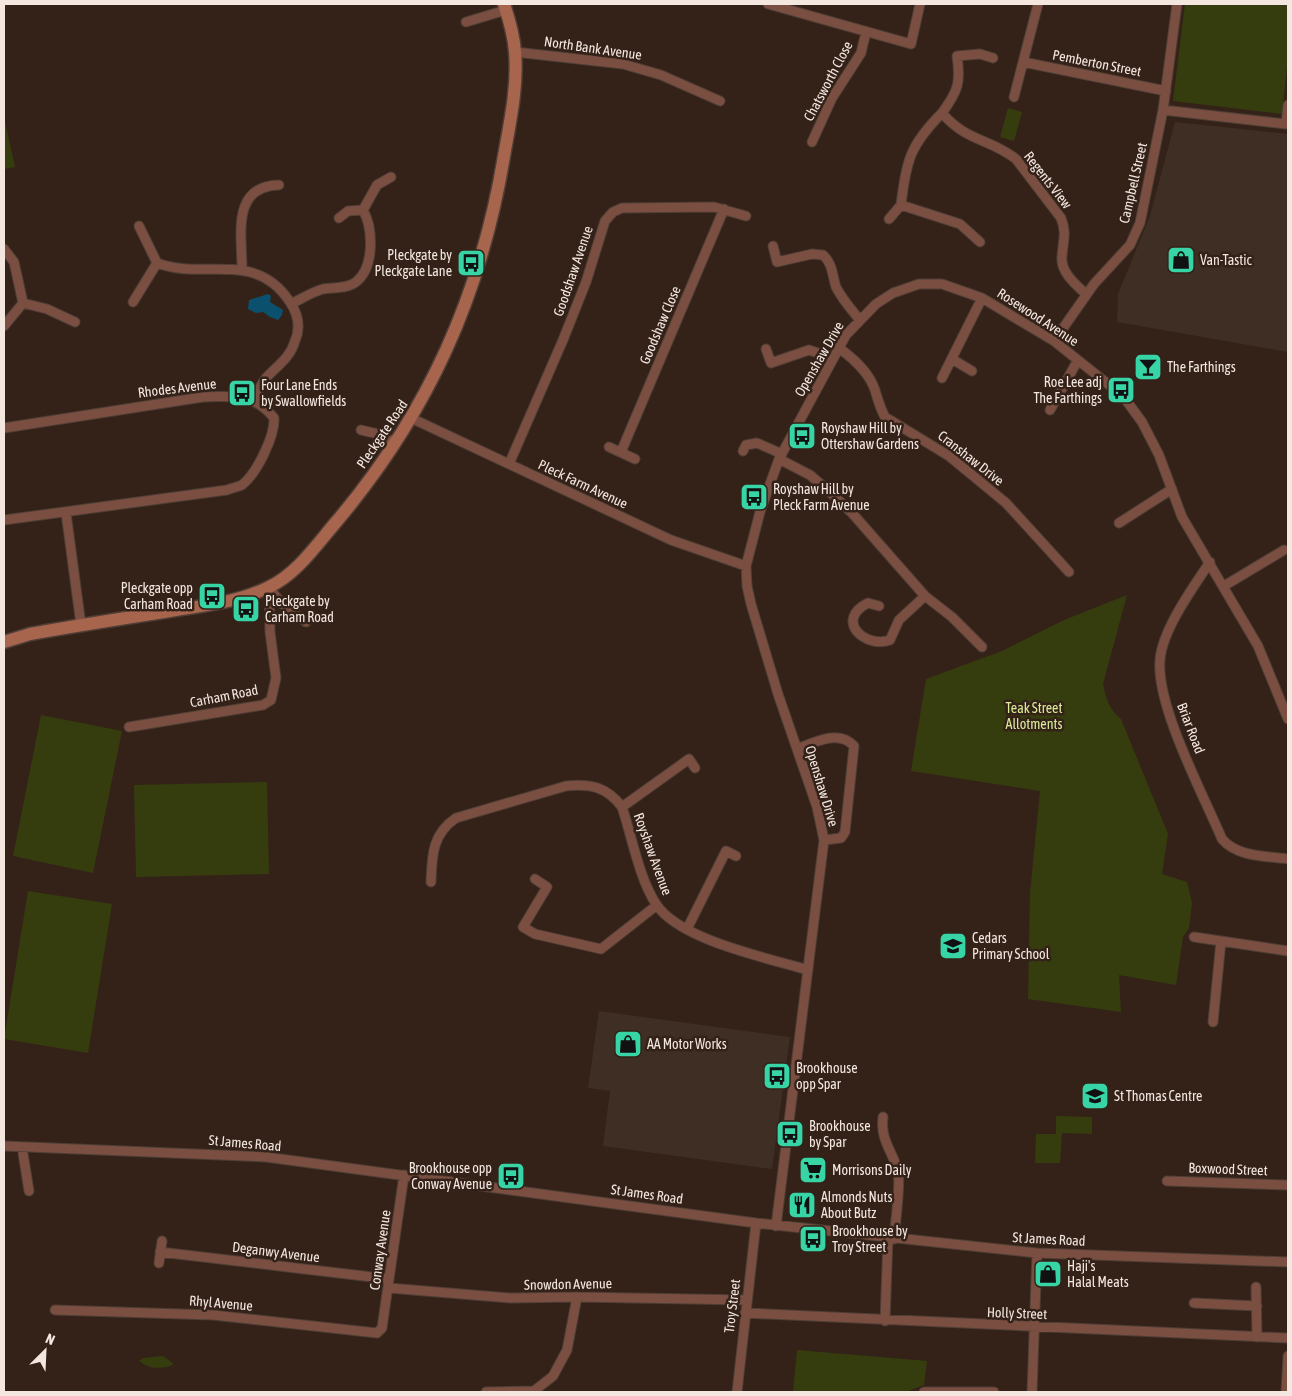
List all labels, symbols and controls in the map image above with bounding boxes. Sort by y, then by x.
street label: North Bank Avenue [543,33,643,63]
street label: Chatsworth Close [800,38,856,124]
street label: Pemberton Street [1051,47,1143,79]
street label: Campbell Street [1116,141,1150,225]
street label: Regents View [1021,148,1076,212]
street label: Goodshaw Avenue [550,224,596,318]
shop icon: Van-Tastic [1166,245,1196,275]
place label: Pleckgate by Pleckgate Lane [374,247,452,279]
bus stop icon: Pleckgate by Pleckgate Lane [456,248,486,278]
place label: Van-Tastic [1200,252,1252,268]
street label: Goodshaw Close [636,283,684,367]
street label: Rosewood Avenue [994,285,1082,349]
street label: Openshaw Drive [791,319,847,399]
bar icon: The Farthings [1133,352,1163,382]
place label: The Farthings [1167,359,1236,375]
place label: Roe Lee adj The Farthings [1033,374,1102,406]
street label: Rhodes Avenue [137,375,217,401]
bus stop icon: Roe Lee adj The Farthings [1106,375,1136,405]
place label: Four Lane Ends by Swallowfields [261,377,346,409]
bus stop icon: Four Lane Ends by Swallowfields [227,378,257,408]
street label: Pleckgate Road [353,397,411,471]
place label: Royshaw Hill by Ottershaw Gardens [821,420,919,452]
bus stop icon: Royshaw Hill by Ottershaw Gardens [787,421,817,451]
street label: Cranshaw Drive [935,427,1007,489]
street label: Pleck Farm Avenue [536,456,630,512]
place label: Royshaw Hill by Pleck Farm Avenue [773,481,870,513]
bus stop icon: Royshaw Hill by Pleck Farm Avenue [739,482,769,512]
place label: Pleckgate opp Carham Road [121,580,193,612]
bus stop icon: Pleckgate opp Carham Road [197,581,227,611]
place label: Pleckgate by Carham Road [265,593,334,625]
bus stop icon: Pleckgate by Carham Road [231,594,261,624]
street label: Carham Road [189,682,259,710]
park label: Teak Street Allotments [1006,700,1063,732]
street label: Briar Road [1174,700,1208,756]
street label: Openshaw Drive [802,744,842,828]
street label: Royshaw Avenue [631,811,675,897]
place label: Cedars Primary School [972,930,1050,962]
school or university icon: Cedars Primary School [938,931,968,961]
shop icon: AA Motor Works [613,1029,643,1059]
place label: AA Motor Works [647,1036,727,1052]
place label: Brookhouse opp Spar [796,1060,858,1092]
bus stop icon: Brookhouse opp Spar [762,1061,792,1091]
school or university icon: St Thomas Centre [1080,1081,1110,1111]
place label: St Thomas Centre [1114,1088,1202,1104]
place label: Brookhouse by Spar [809,1118,871,1150]
bus stop icon: Brookhouse by Spar [775,1119,805,1149]
street label: St James Road [208,1132,282,1154]
supermarket icon: Morrisons Daily [798,1155,828,1185]
place label: Brookhouse opp Conway Avenue [409,1160,492,1192]
street label: Boxwood Street [1188,1160,1268,1178]
bus stop icon: Brookhouse opp Conway Avenue [496,1161,526,1191]
place label: Morrisons Daily [832,1162,912,1178]
street label: St James Road [610,1181,684,1207]
place label: Almonds Nuts About Butz [821,1189,893,1221]
restaurant icon: Almonds Nuts About Butz [787,1190,817,1220]
street label: Conway Avenue [366,1209,394,1291]
place label: Brookhouse by Troy Street [832,1223,908,1255]
bus stop icon: Brookhouse by Troy Street [798,1224,828,1254]
street label: St James Road [1012,1229,1086,1249]
street label: Deganwy Avenue [231,1239,321,1265]
place label: Haji's Halal Meats [1067,1258,1129,1290]
shop icon: Haji's Halal Meats [1033,1259,1063,1289]
street label: Snowdon Avenue [524,1275,612,1293]
street label: Troy Street [721,1278,743,1334]
street label: Rhyl Avenue [188,1292,254,1314]
street label: Holly Street [987,1304,1047,1322]
north arrow [20,1326,70,1376]
text: N [43,1330,57,1348]

